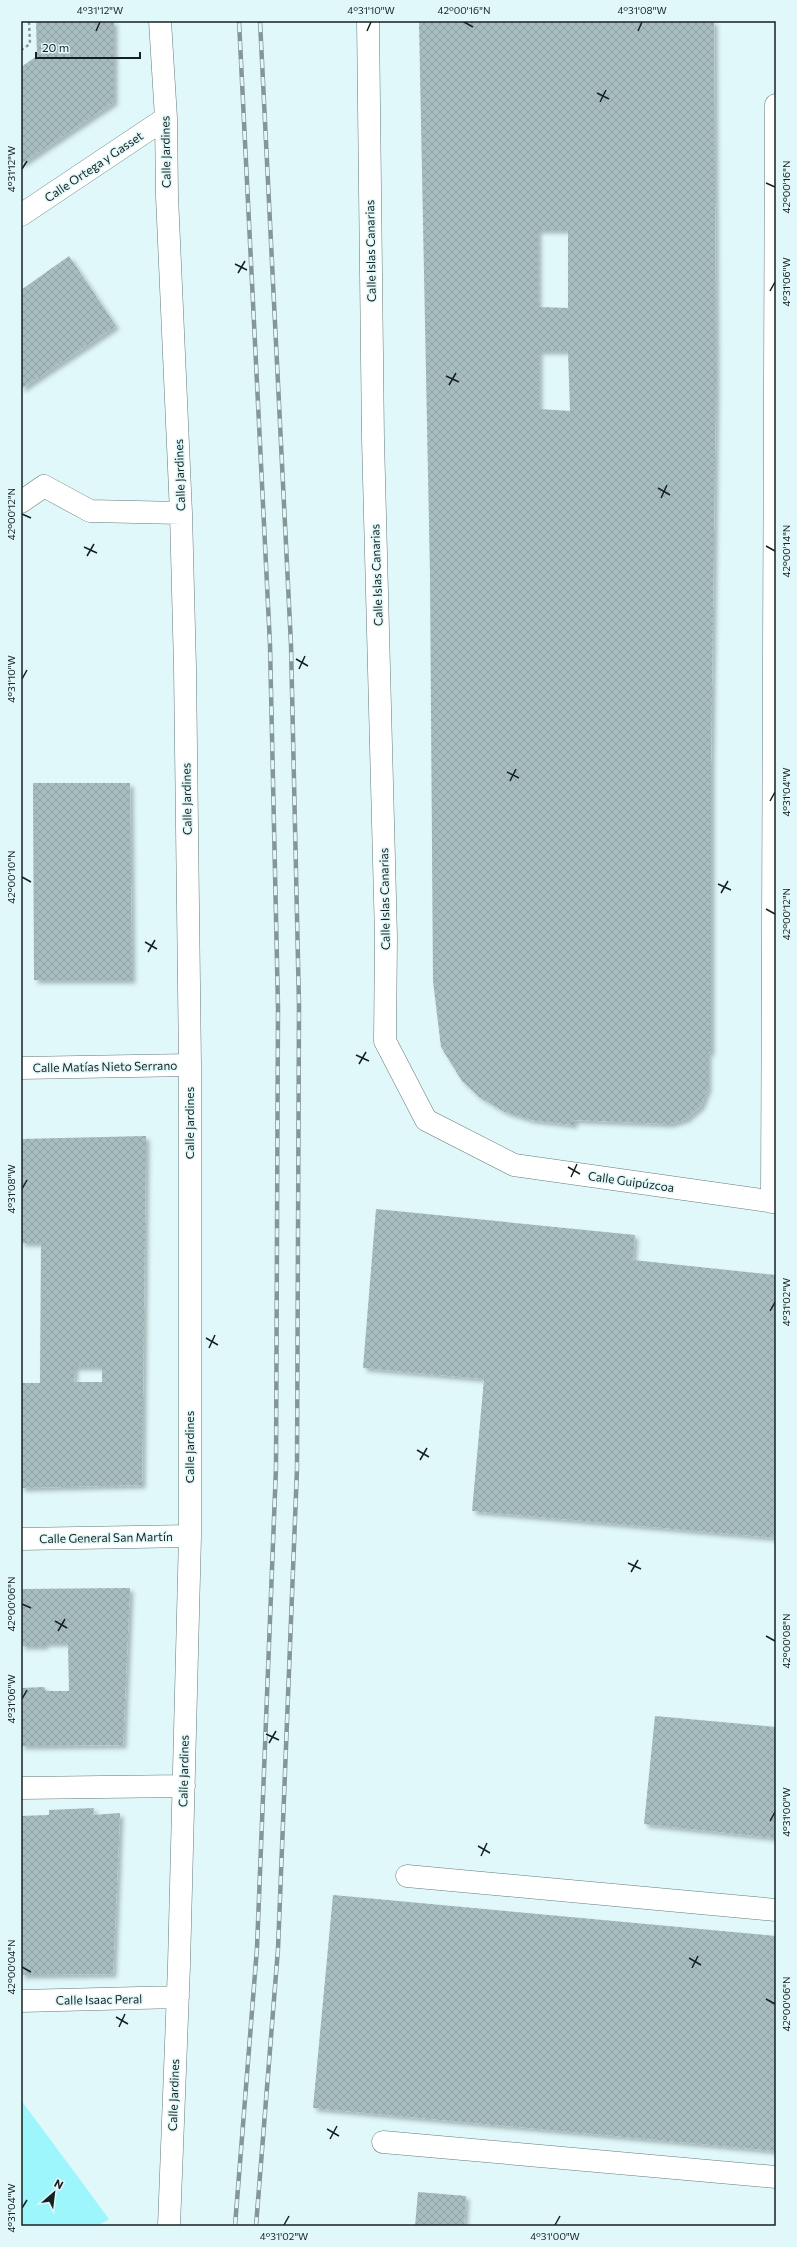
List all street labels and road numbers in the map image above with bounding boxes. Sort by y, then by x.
street label: Calle Jardines [157,116,174,188]
street label: Calle Ortega y Gasset [42,128,145,204]
street label: Calle Islas Canarias [362,200,378,302]
street label: Calle Jardines [171,439,188,511]
street label: Calle Islas Canarias [367,524,385,626]
street label: Calle Jardines [178,763,195,835]
street label: Calle Islas Canarias [376,848,392,950]
street label: Calle Matías Nieto Serrano [32,1058,177,1074]
street label: Calle Jardines [182,1087,197,1159]
street label: Calle Guipúzcoa [587,1168,675,1194]
street label: Calle Jardines [182,1411,197,1483]
street label: Calle General San Martín [39,1529,173,1545]
street label: Calle Jardines [175,1735,192,1807]
street label: Calle Isaac Peral [56,1991,142,2007]
street label: Calle Jardines [165,2059,182,2131]

